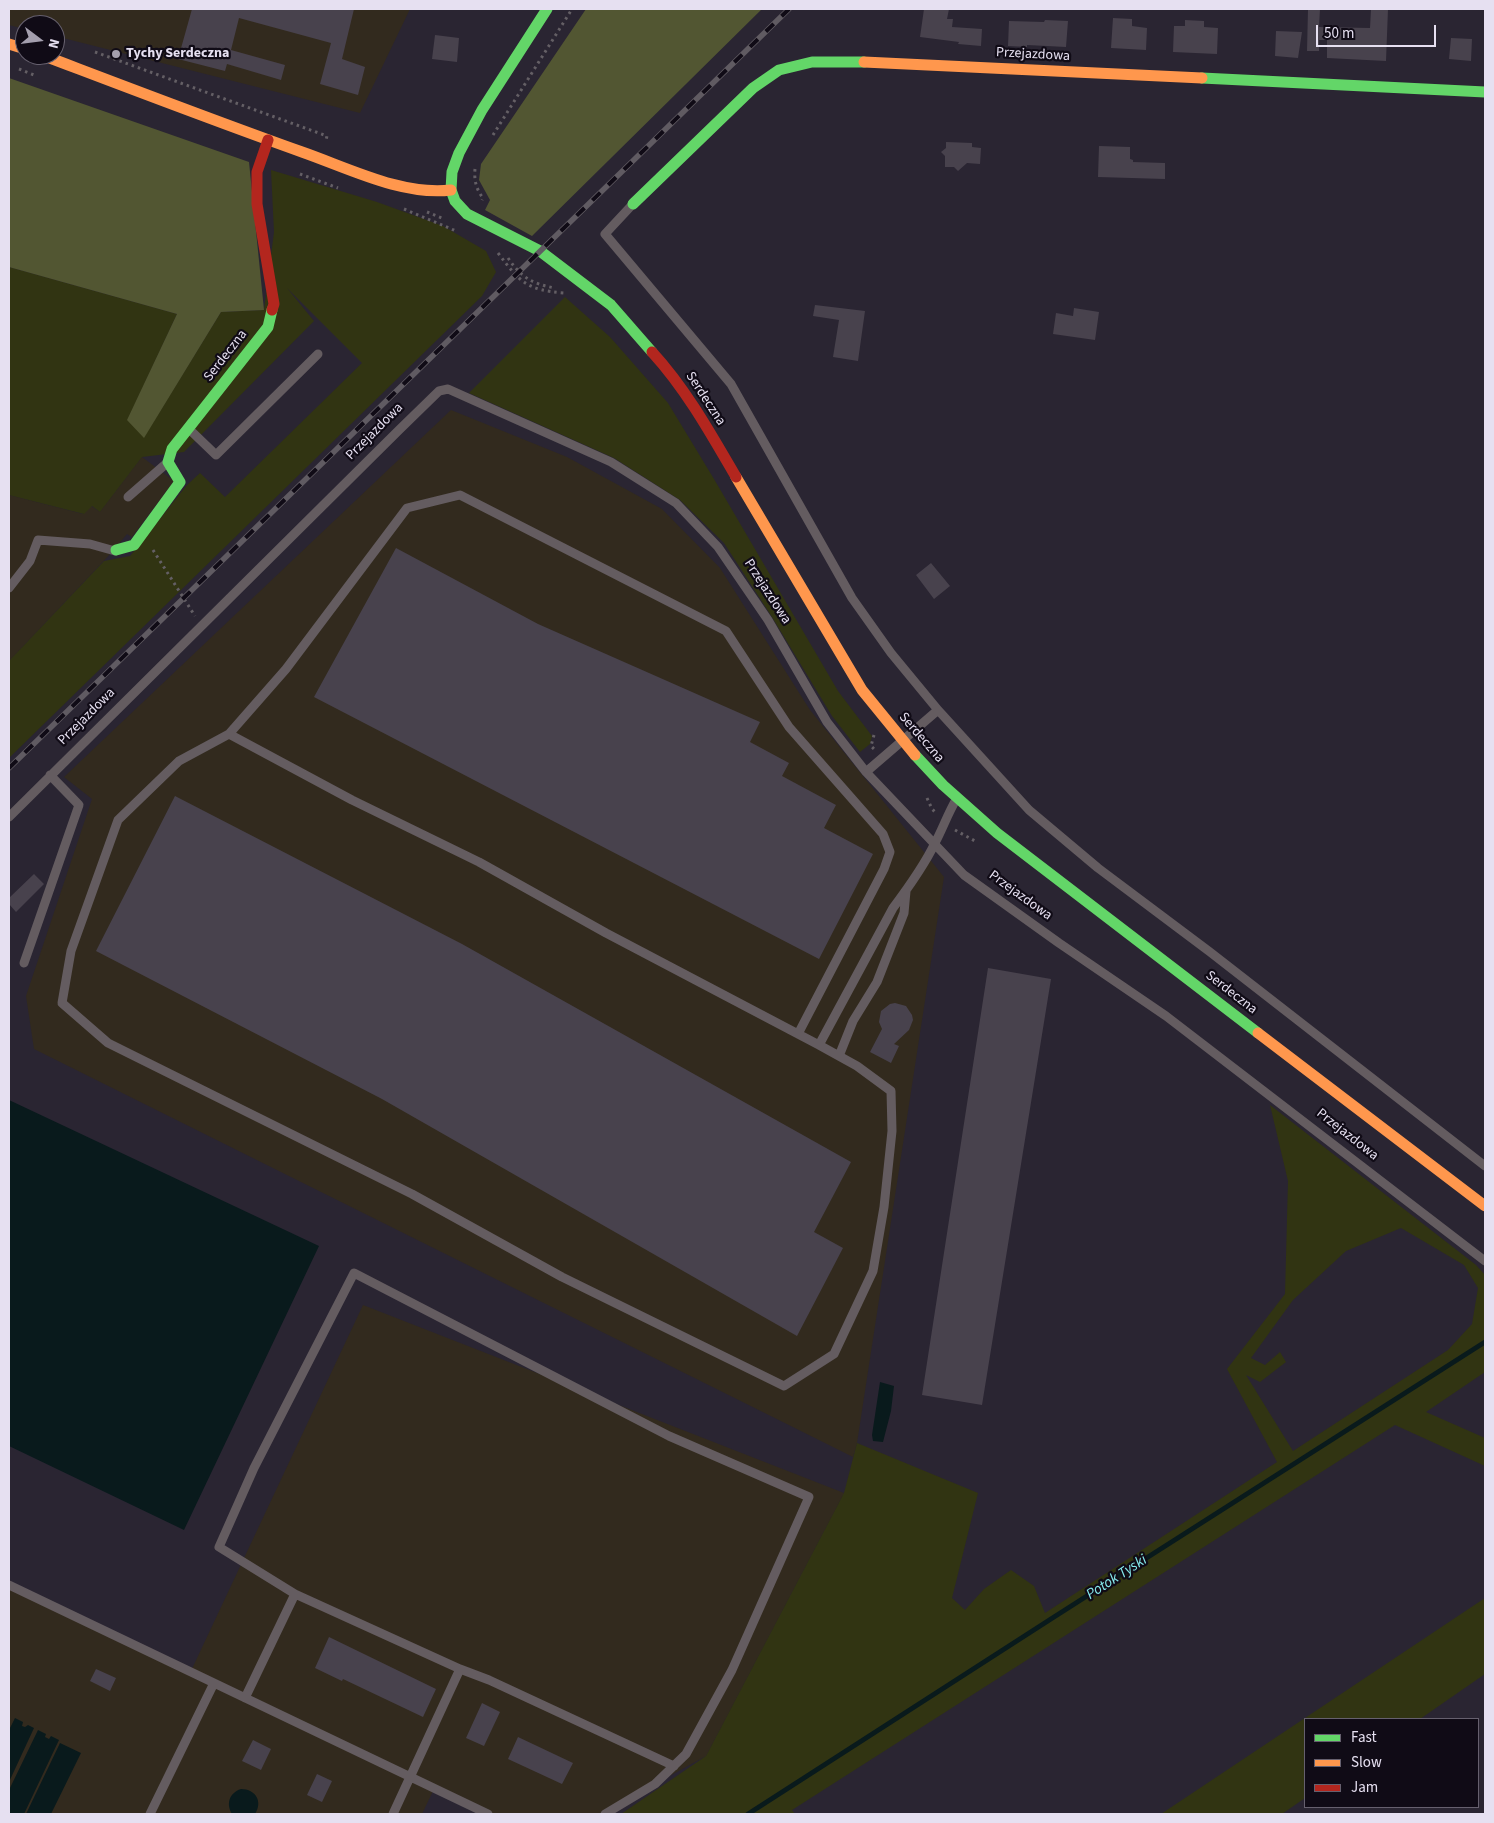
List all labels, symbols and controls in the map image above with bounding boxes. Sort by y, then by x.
north arrow [15,15,65,65]
scale bar [1319,15,1439,47]
text: 50 m [1324,23,1354,44]
text: N [43,37,64,51]
street label: Przejazdowa [996,45,1070,65]
place label: Tychy Serdeczna [126,46,229,62]
marker: Tychy Serdeczna [110,48,122,60]
street label: Serdeczna [201,327,251,385]
street label: Serdeczna [681,369,729,429]
street label: Przejazdowa [343,400,407,464]
street label: Przejazdowa [740,556,794,628]
street label: Przejazdowa [55,685,119,749]
street label: Serdeczna [895,710,947,766]
street label: Przejazdowa [985,867,1055,925]
street label: Serdeczna [1202,968,1260,1018]
street label: Przejazdowa [1313,1106,1381,1164]
water label: Potok Tyski [1083,1552,1151,1604]
legend [1304,1718,1479,1808]
text: Fast [1351,1727,1377,1748]
text: Slow [1351,1752,1382,1773]
text: Jam [1351,1777,1378,1798]

